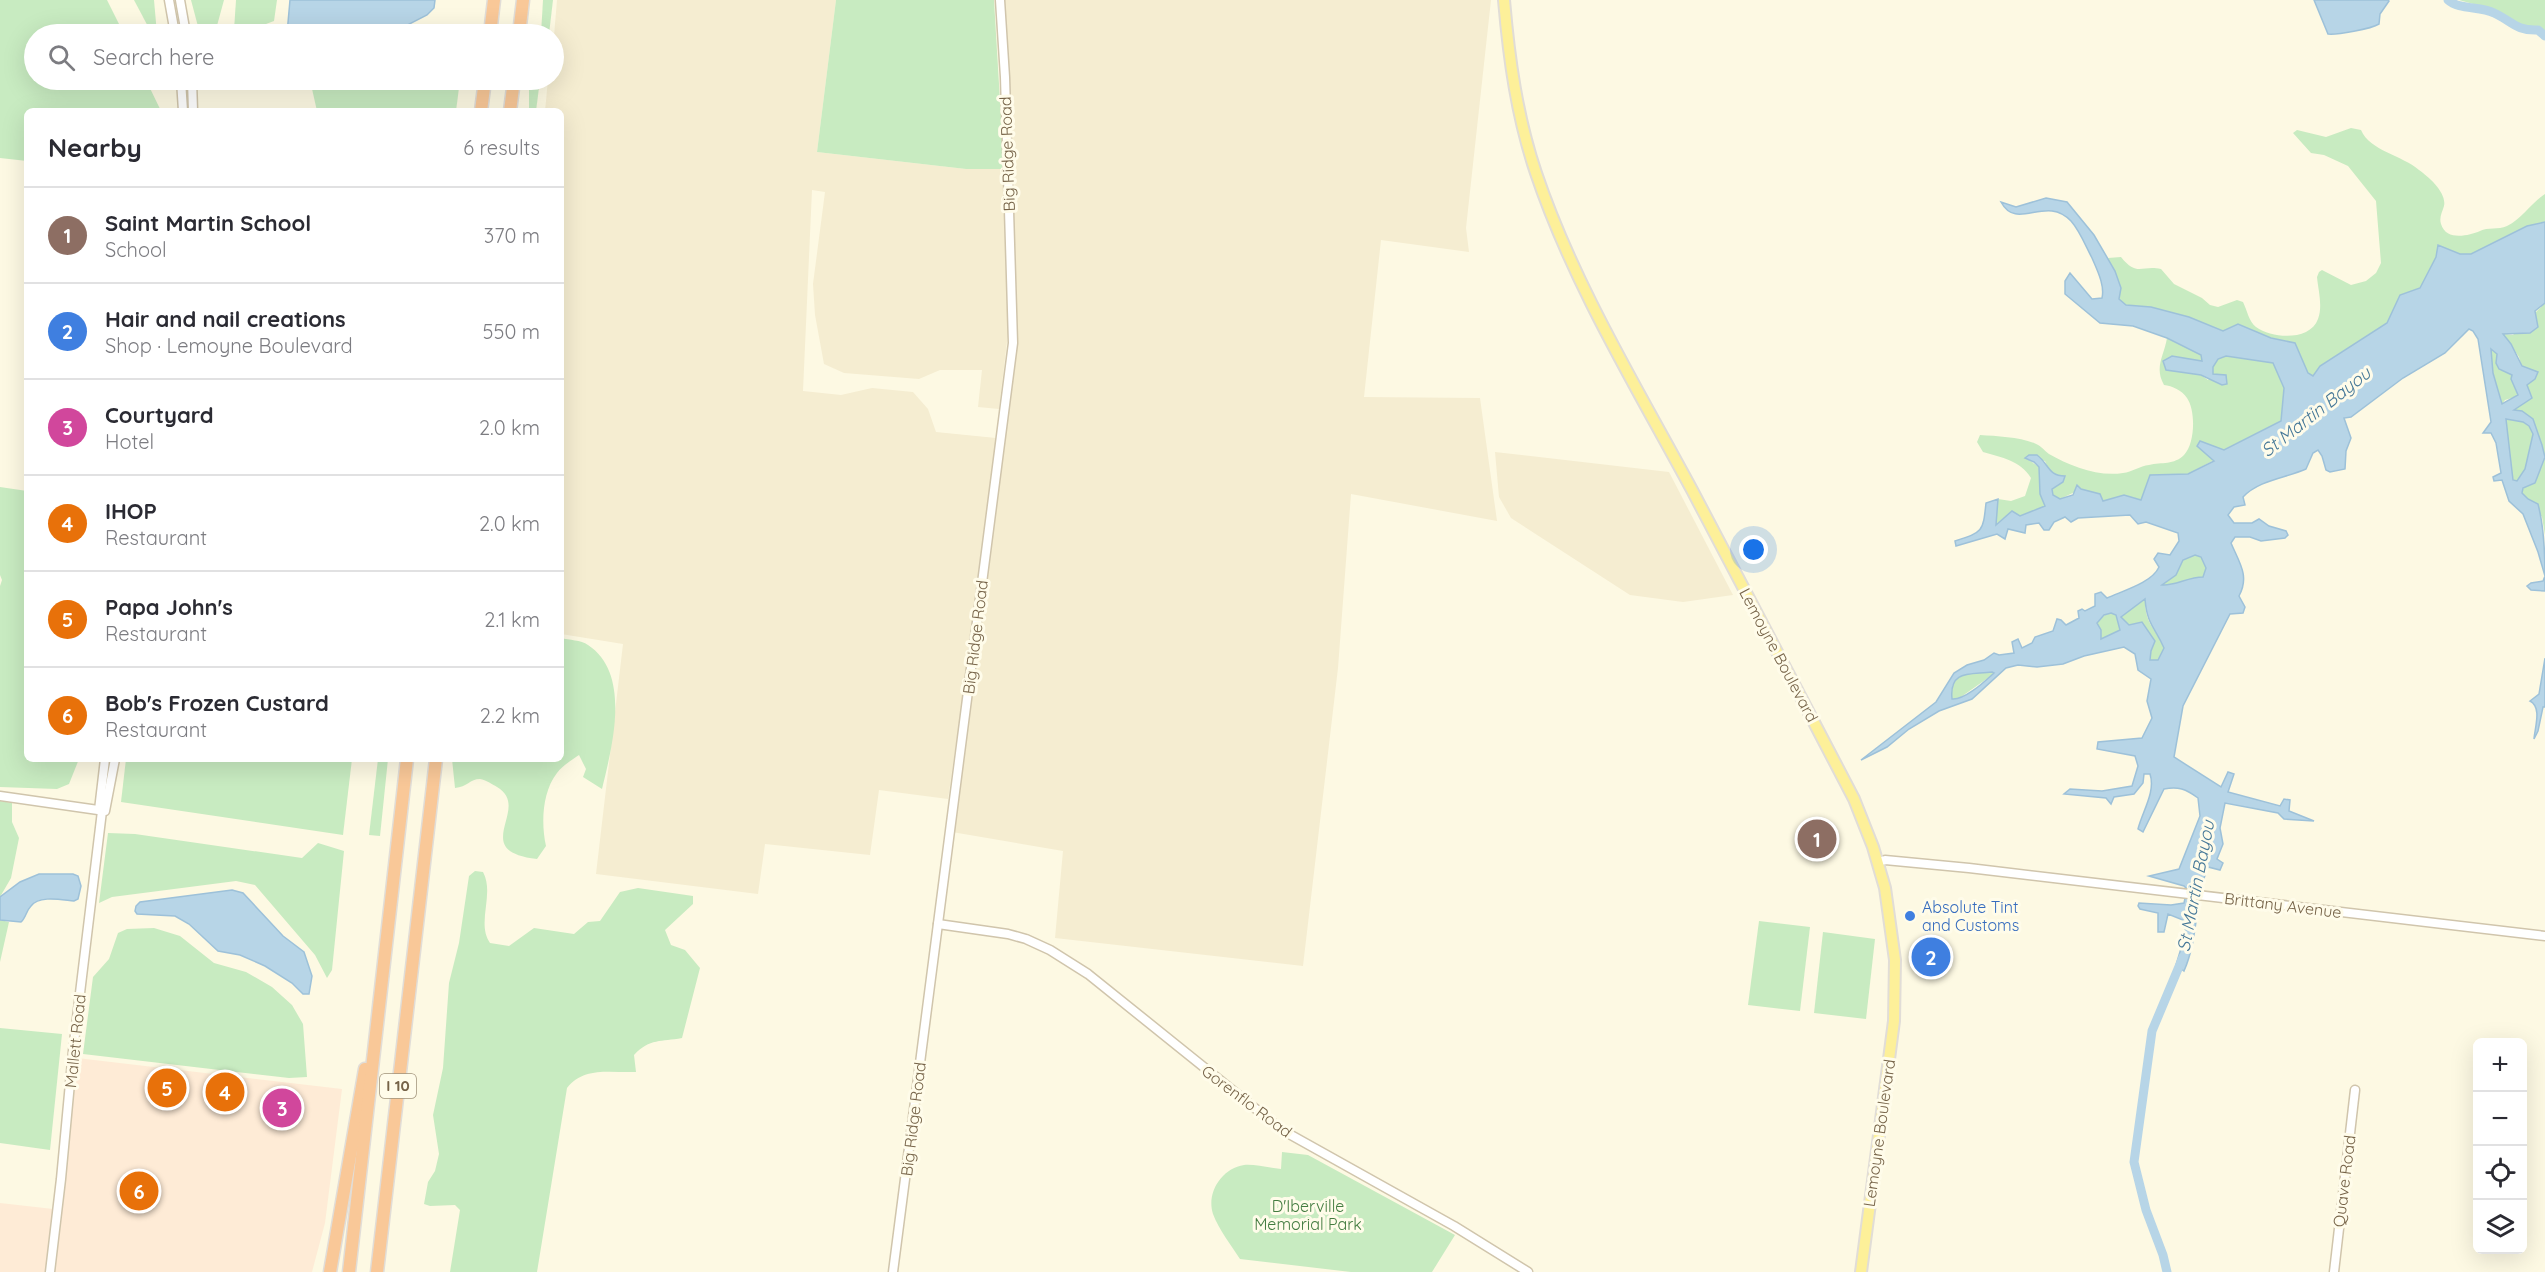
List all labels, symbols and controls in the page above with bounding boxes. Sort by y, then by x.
search box [24,24,564,90]
icon: search [45,41,78,74]
text: Search here [93,43,214,71]
street label: Big Ridge Road [995,96,1019,212]
text: Nearby [48,131,142,164]
text: 6 results [463,135,540,160]
text: Saint Martin School [105,209,311,237]
text: 1 [64,223,71,248]
text: 370 m [484,223,540,248]
text: School [105,237,167,262]
text: Hair and nail creations [105,305,346,333]
text: 2 [62,319,73,344]
text: 550 m [483,319,540,344]
text: Shop · Lemoyne Boulevard [105,333,353,358]
water label: St Martin Bayou [2256,361,2377,462]
text: Courtyard [105,401,214,429]
text: 3 [62,415,73,440]
text: 2.0 km [479,415,540,440]
text: Hotel [105,429,154,454]
text: IHOP [105,497,157,525]
text: 4 [62,511,73,536]
text: 2.0 km [479,511,540,536]
text: Restaurant [105,525,207,550]
your location [1739,535,1768,564]
street label: Big Ridge Road [958,579,992,695]
street label: Lemoyne Boulevard [1735,585,1823,725]
text: Papa John's [105,593,233,621]
text: 5 [62,607,73,632]
text: 2.1 km [484,607,540,632]
text: Restaurant [105,621,207,646]
text: Bob's Frozen Custard [105,689,329,717]
text: 6 [62,703,73,728]
text: 2.2 km [480,703,540,728]
text: Restaurant [105,717,207,742]
pin: 1 [1798,816,1836,862]
water label: St Martin Bayou [2172,817,2220,953]
street label: Brittany Avenue [2223,888,2343,922]
place label: Absolute Tint and Customs [1922,897,2019,935]
marker: Absolute Tint and Customs [1903,909,1917,923]
pin: 2 [1912,934,1950,980]
street label: Mallett Road [60,993,90,1089]
map controls [2473,1038,2527,1254]
button: + [2473,1038,2527,1092]
street label: Lemoyne Boulevard [1859,1058,1899,1208]
street label: Big Ridge Road [896,1061,930,1177]
street label: Gorenflo Road [1198,1061,1296,1141]
pin: 5 [148,1066,186,1110]
pin: 4 [206,1070,244,1114]
road number: I 10 [380,1074,416,1098]
pin: 3 [262,1086,302,1130]
button: − [2473,1092,2527,1146]
street label: Quave Road [2328,1134,2360,1228]
button: locate [2473,1146,2527,1200]
pin: 6 [120,1168,158,1214]
park label: D'Iberville Memorial Park [1254,1196,1362,1234]
button: layers [2473,1200,2527,1254]

